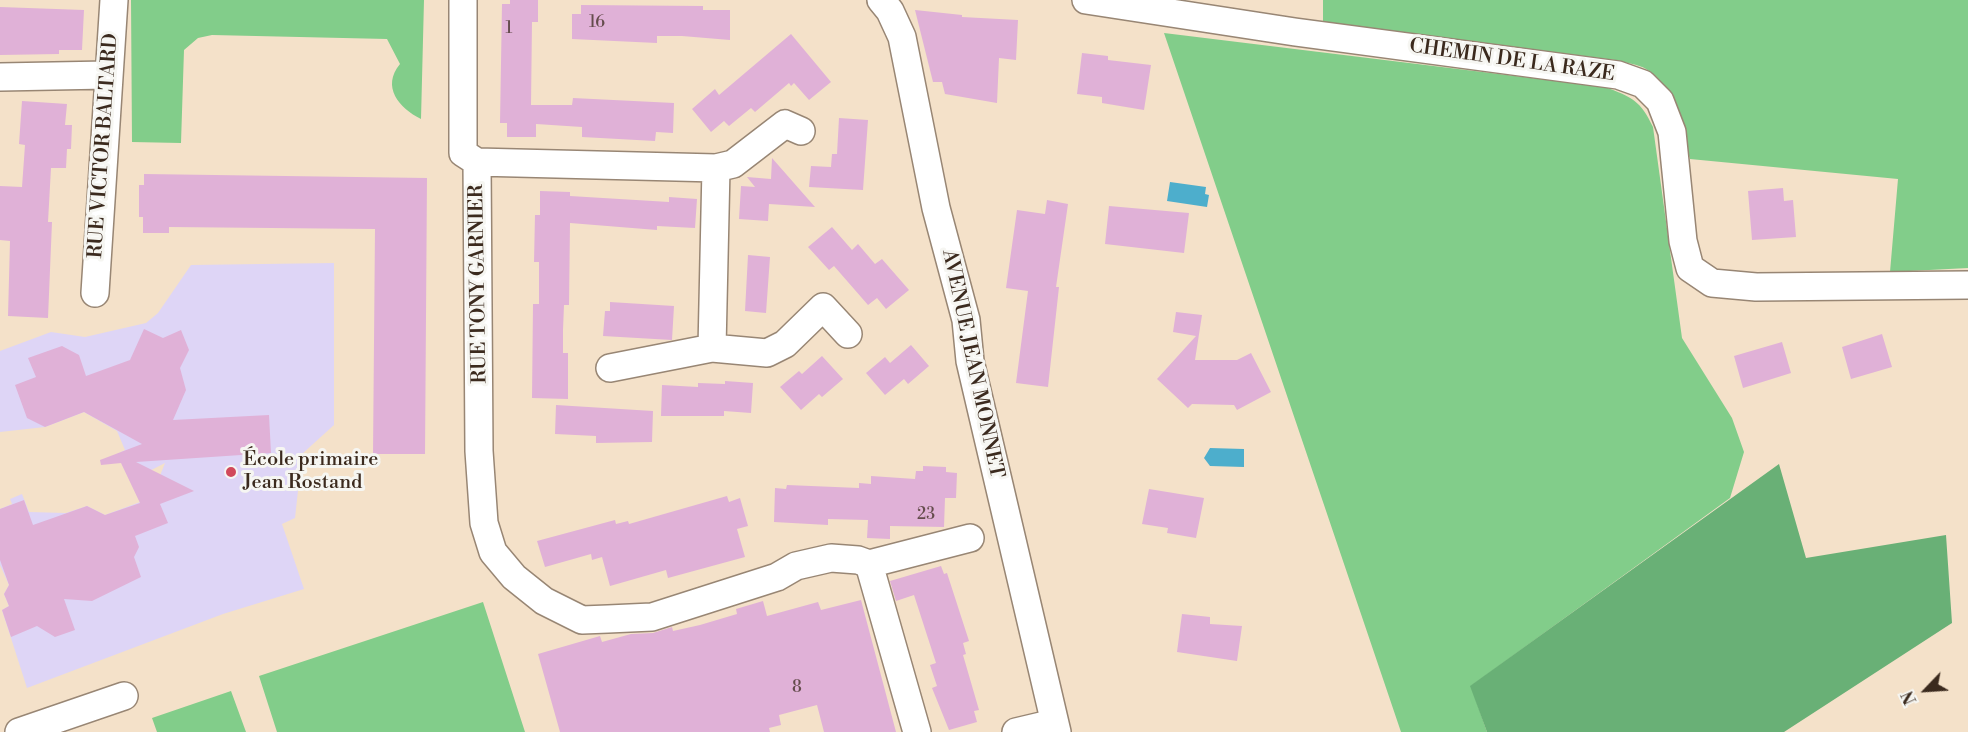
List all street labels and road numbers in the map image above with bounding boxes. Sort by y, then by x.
street label: RUE VICTOR BALTARD [84,33,124,259]
street label: CHEMIN DE LA RAZE [1408,35,1616,87]
street label: RUE TONY GARNIER [465,184,493,384]
street label: AVENUE JEAN MONNET [936,247,1008,481]

